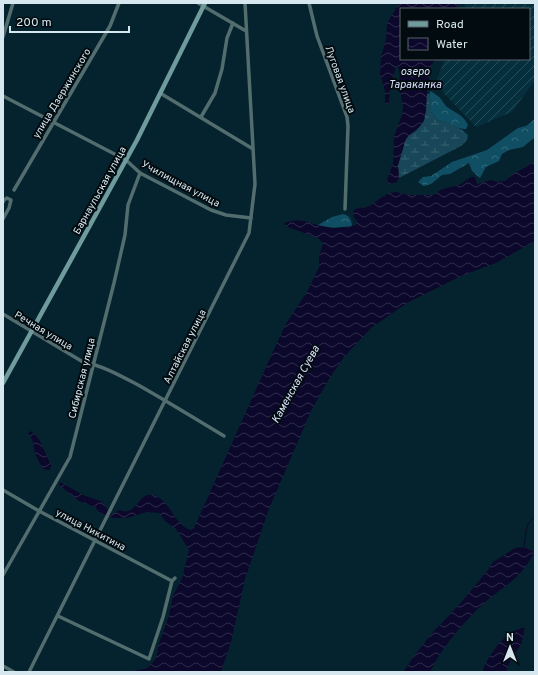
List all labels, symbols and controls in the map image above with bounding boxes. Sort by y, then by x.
scale bar [10,8,129,34]
legend [400,8,530,60]
text: 200 m [16,15,52,31]
text: Road [436,17,464,33]
text: Water [436,37,468,53]
street label: Луговая улица [321,44,358,115]
street label: улица Дзержинского [30,46,95,141]
water label: озеро Тараканка [389,65,442,92]
street label: Барнаульская улица [71,145,130,237]
street label: Училищная улица [139,158,222,210]
street label: Алтайская улица [161,307,210,386]
street label: Речная улица [12,309,75,354]
street label: Сибирская улица [66,337,99,420]
water label: Каменская Суева [269,343,323,426]
street label: улица Никитина [53,506,128,554]
north arrow [490,627,530,667]
text: N [506,631,514,645]

